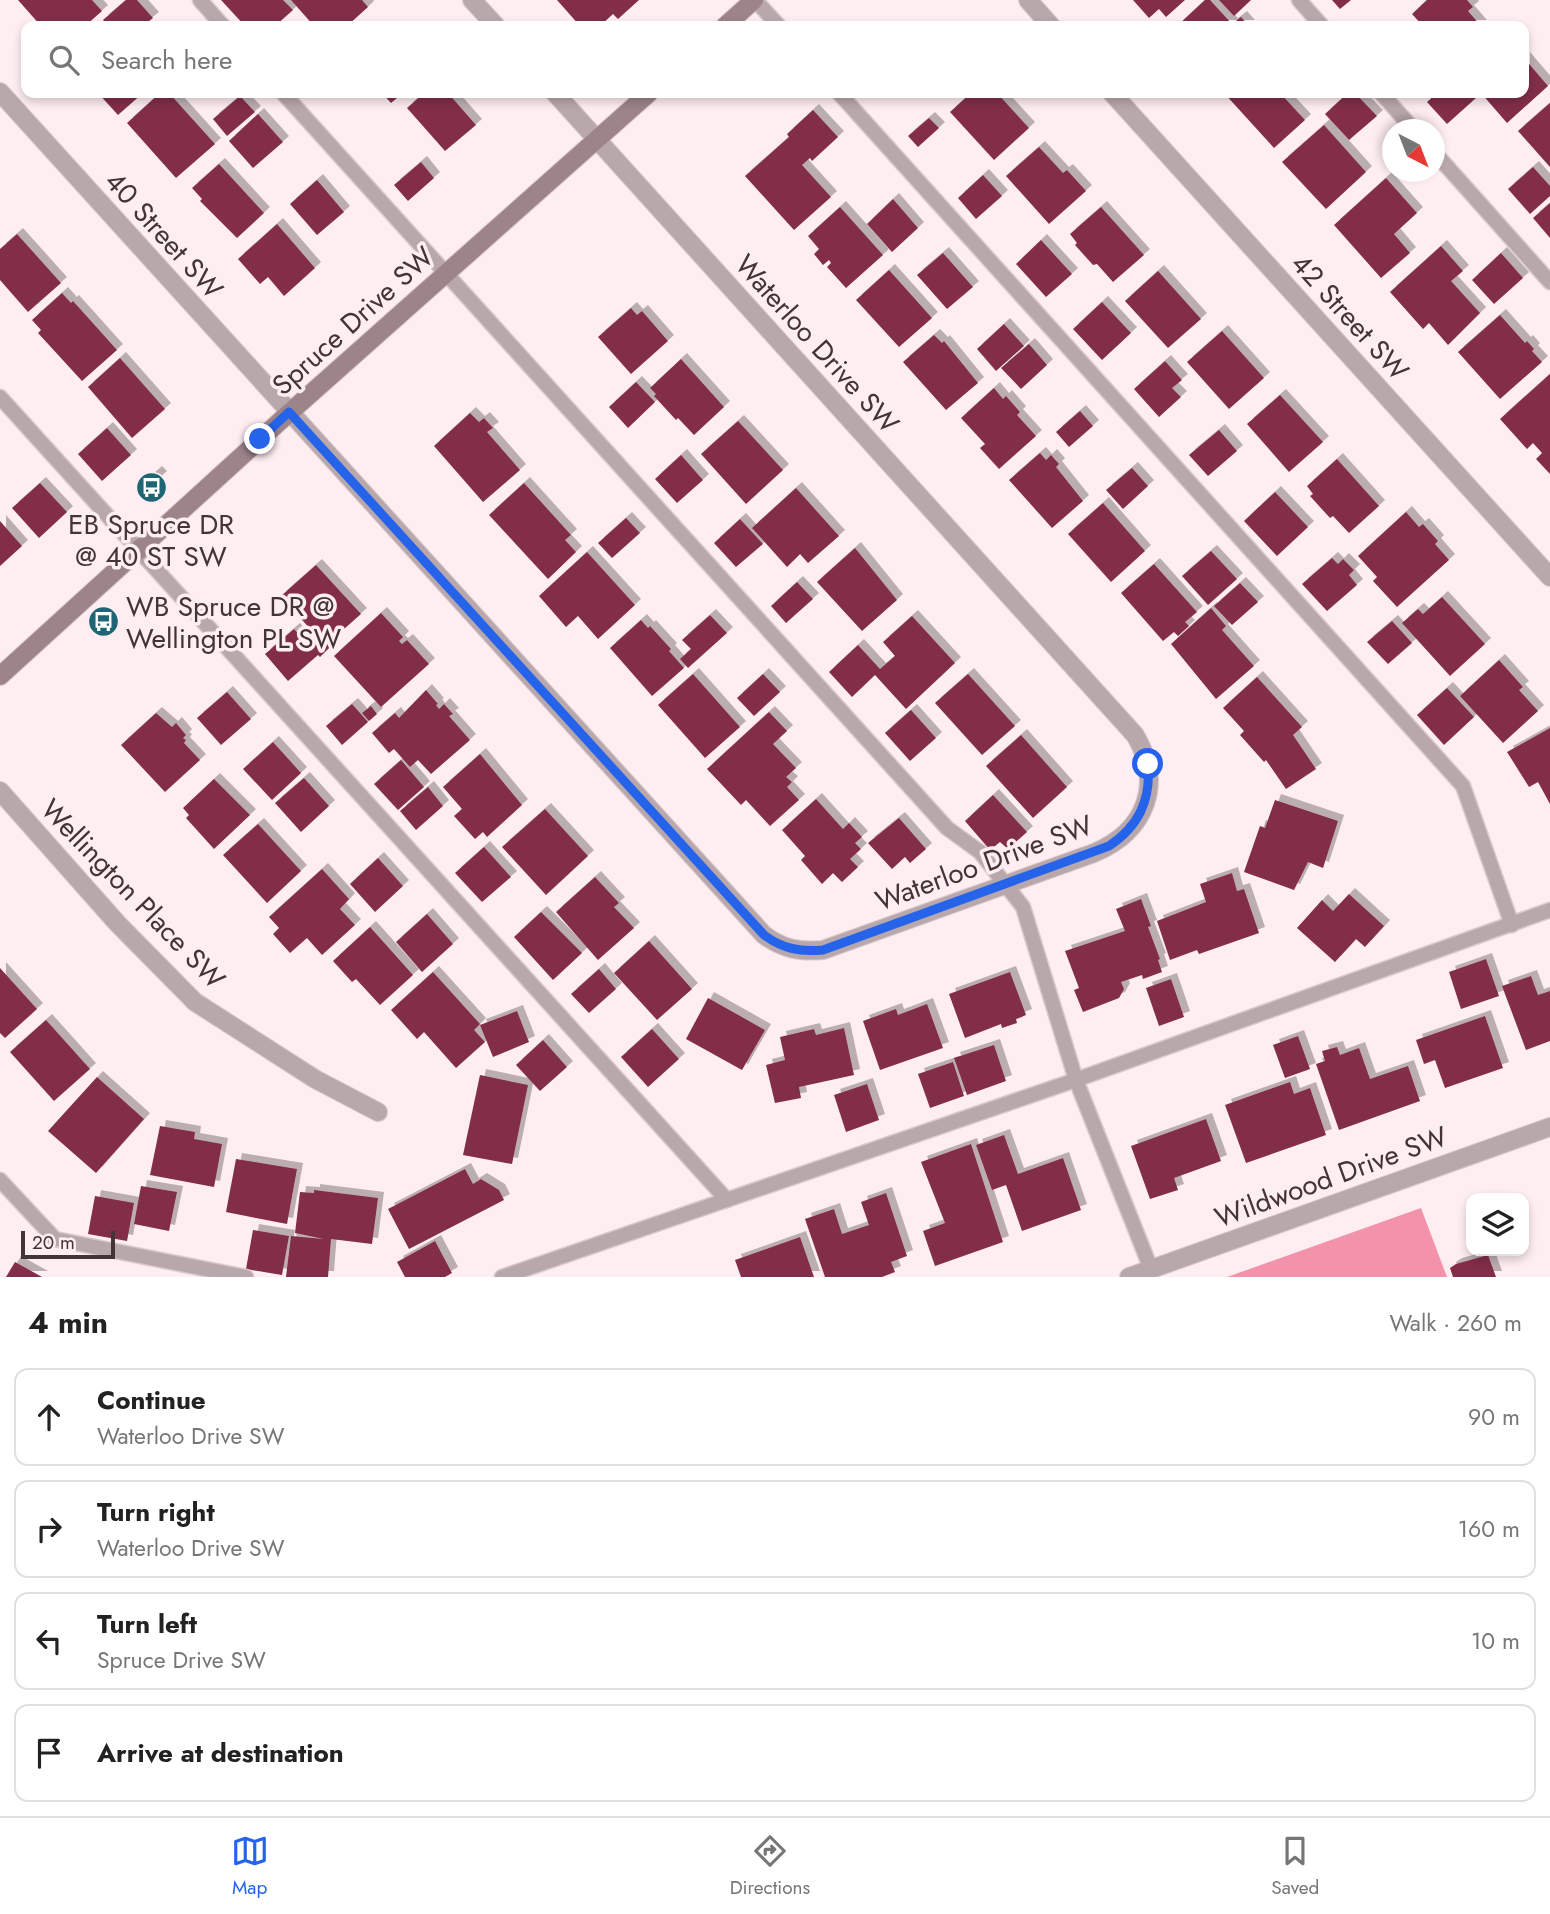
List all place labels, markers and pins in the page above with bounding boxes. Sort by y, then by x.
bus stop icon: EB Spruce DR @ 40 ST SW [134,470,168,504]
place label: EB Spruce DR @ 40 ST SW [68,504,234,577]
place label: WB Spruce DR @ Wellington PL SW [126,586,342,659]
bus stop icon: WB Spruce DR @ Wellington PL SW [86,605,120,639]

